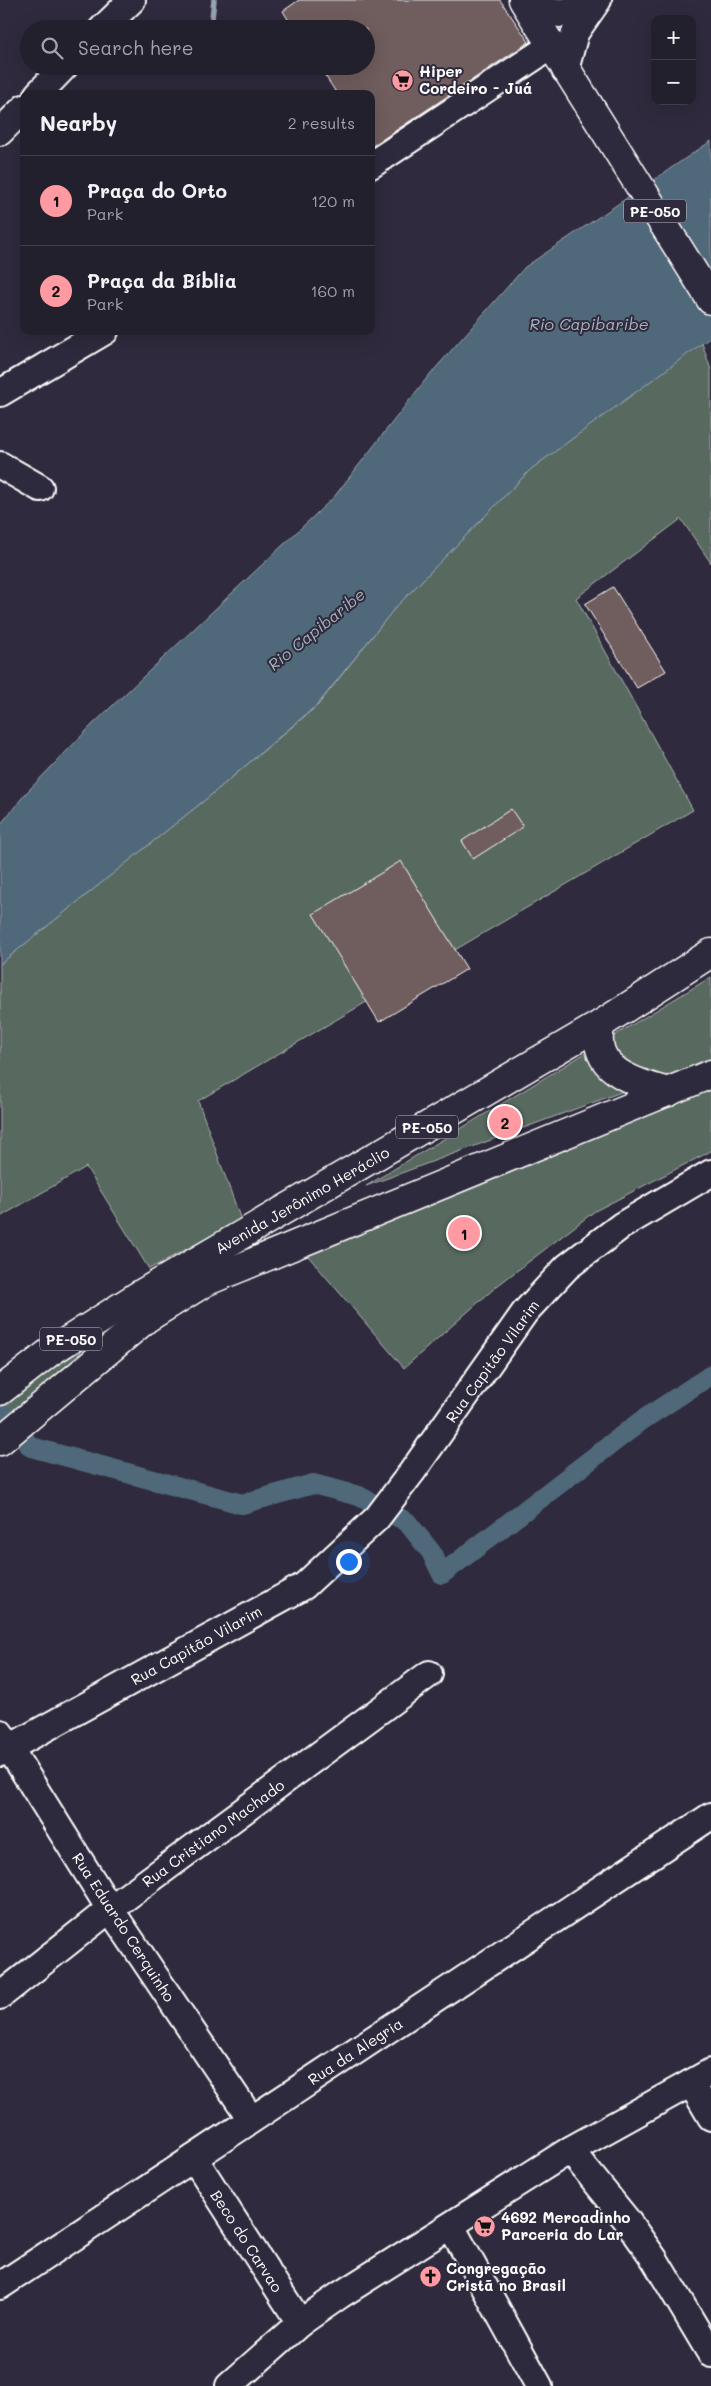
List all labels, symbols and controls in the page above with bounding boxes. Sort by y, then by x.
map controls [651,15,696,105]
button: + [651,15,696,60]
search box [20,20,375,75]
icon: search [38,34,66,62]
text: Search here [78,35,194,60]
button: − [651,60,696,105]
place label: Hiper Cordeiro - Juá [419,61,532,98]
supermarket icon: Hiper Cordeiro - Juá [391,68,415,92]
text: Nearby [40,109,117,136]
text: 2 results [288,112,355,133]
text: Praça do Orto [87,178,227,203]
text: 1 [52,190,60,211]
text: 120 m [311,190,355,211]
road number: PE-050 [624,200,686,222]
text: Park [87,203,123,224]
text: Praça da Bíblia [87,268,237,293]
text: 2 [52,280,60,301]
text: 160 m [310,280,355,301]
text: Park [87,293,123,314]
water label: Rio Capibaribe [529,313,649,334]
water label: Rio Capibaribe [263,583,369,675]
pin: 2 [489,1103,521,1141]
road number: PE-050 [396,1116,458,1138]
street label: Avenida Jerônimo Heráclio [211,1142,393,1258]
pin: 1 [448,1214,480,1252]
street label: Rua Capitão Vilarim [441,1296,543,1426]
road number: PE-050 [40,1328,102,1350]
your location [336,1549,362,1575]
street label: Rua Capitão Vilarim [127,1601,265,1689]
street label: Rua Cristiano Machado [138,1775,288,1891]
street label: Rua Eduardo Cerquinho [68,1849,180,2005]
street label: Rua da Alegria [304,2013,406,2089]
street label: Beco do Carvao [206,2186,288,2296]
place label: 4692 Mercadinho Parceria do Lar [501,2207,630,2244]
supermarket icon: 4692 Mercadinho Parceria do Lar [473,2214,497,2238]
place label: Congregação Cristã no Brasil [446,2258,566,2295]
church icon: Congregação Cristã no Brasil [418,2265,442,2289]

